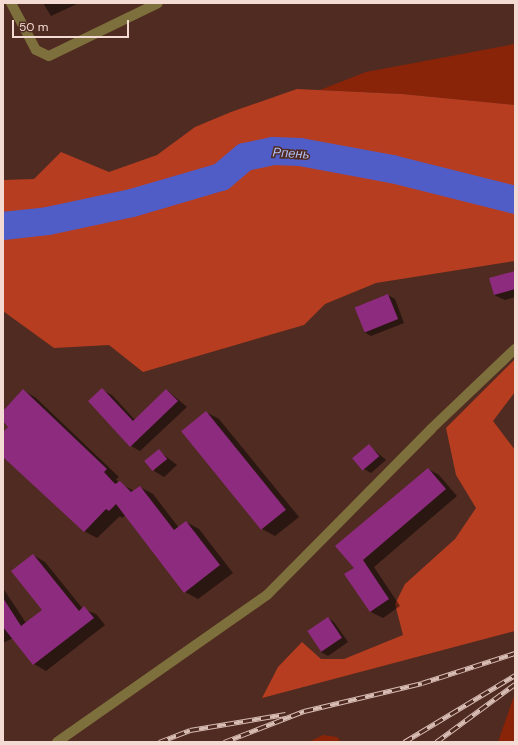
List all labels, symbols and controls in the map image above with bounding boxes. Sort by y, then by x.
scale bar [14,12,131,38]
text: 50 m [19,19,48,35]
water label: Рпень [272,145,310,163]

